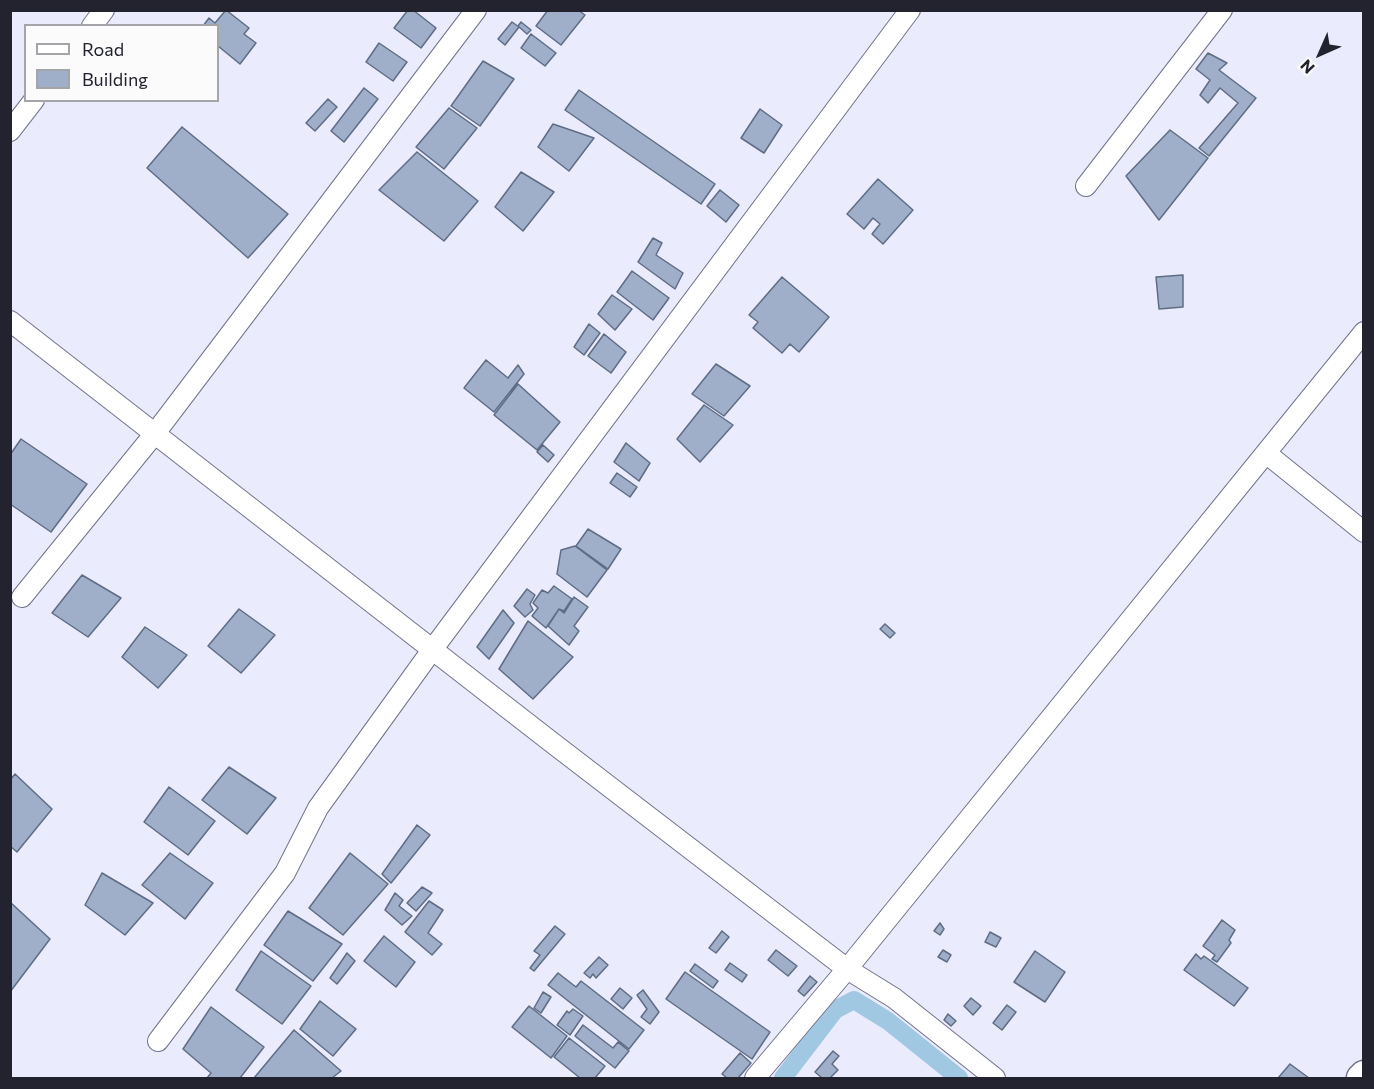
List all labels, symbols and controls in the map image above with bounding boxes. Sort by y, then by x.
legend [24,24,219,102]
north arrow [1290,24,1350,84]
text: Road [82,38,124,60]
text: N [1296,56,1318,78]
text: Building [82,68,148,90]

